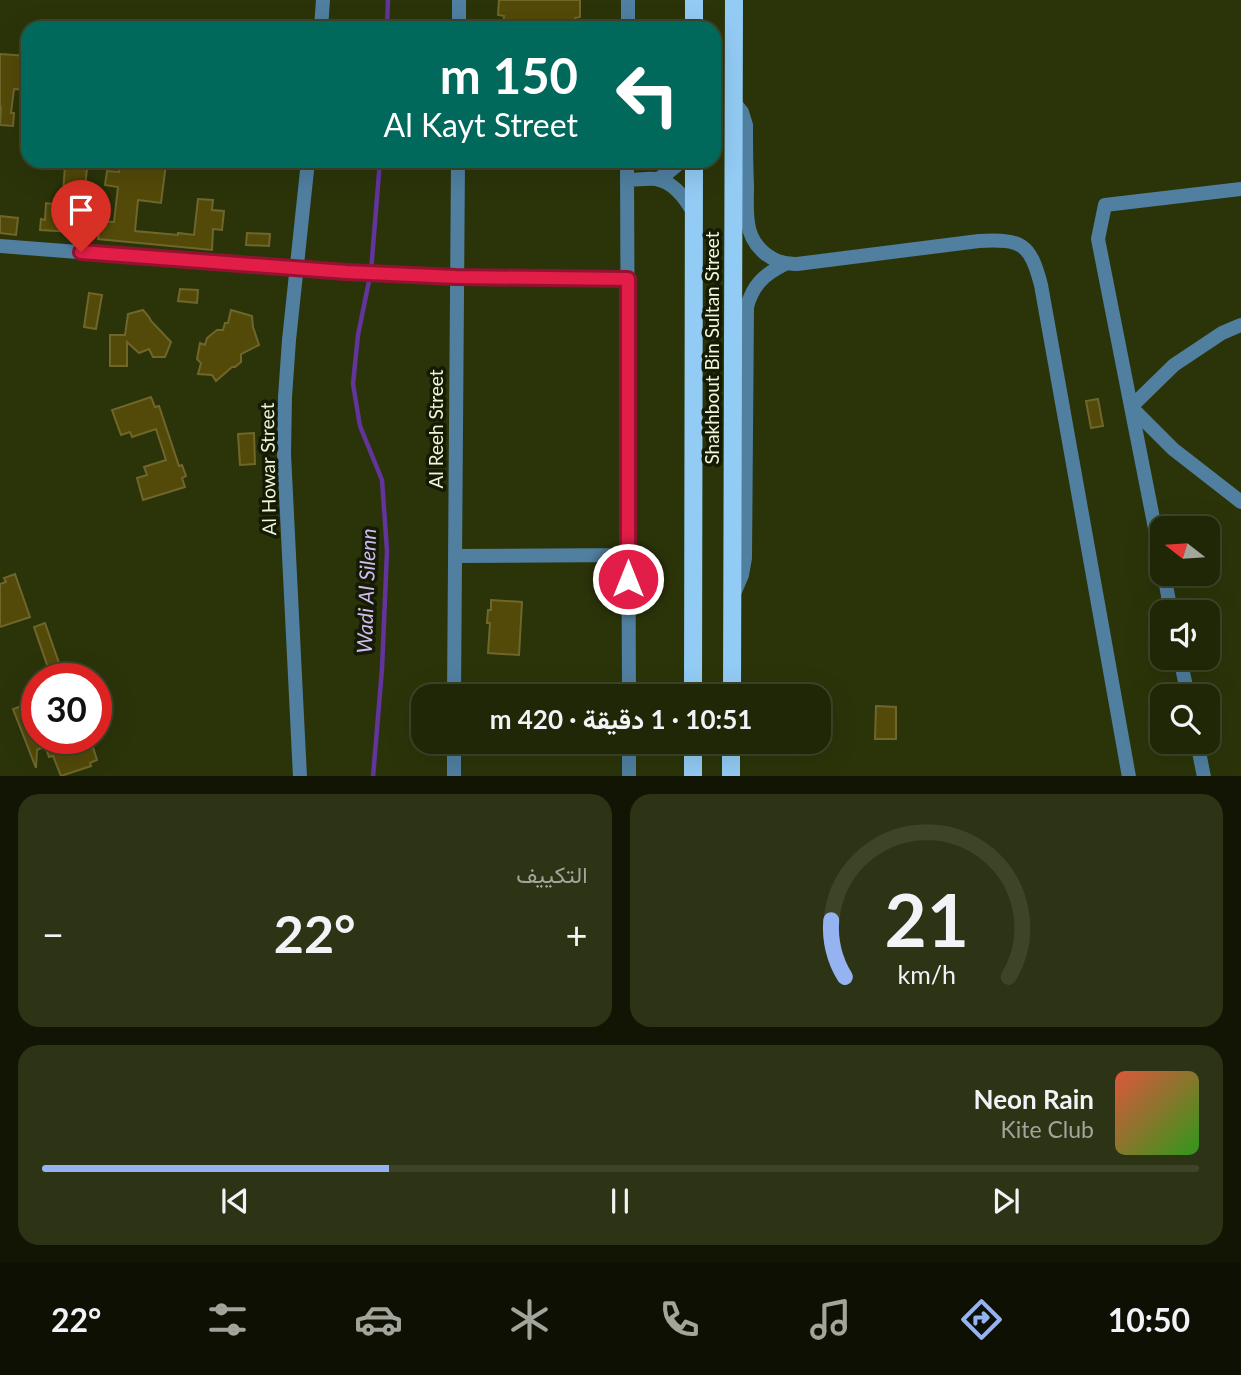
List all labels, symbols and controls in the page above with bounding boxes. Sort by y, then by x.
text: 150 m [440,46,578,104]
icon: left [602,49,693,140]
text: Al Kayt Street [384,105,578,144]
pin [51,180,111,252]
icon: arrive [62,191,100,229]
street label: Shakhbout Bin Sultan Street [700,231,723,465]
street label: Al Reeh Street [424,369,447,489]
street label: Al Howar Street [255,402,280,536]
north arrow [1150,516,1220,586]
map controls [1150,516,1220,754]
water label: Wadi Al Silenn [351,528,380,654]
position arrow [591,542,665,616]
button: sound [1150,600,1220,670]
speed limit sign: 30 [21,663,112,754]
button: search [1150,684,1220,754]
text: 10:51 · 1 دقيقة · 420 m [490,703,752,735]
text: التكييف [516,860,588,888]
text: 21 [884,875,968,963]
text: 22° [274,902,356,964]
text: − [42,911,64,957]
text: + [565,911,588,957]
text: km/h [897,958,956,988]
text: Neon Rain [974,1083,1094,1115]
text: Kite Club [1001,1115,1094,1143]
icon: previous [216,1182,254,1220]
icon: pause [601,1182,639,1220]
icon: next [987,1182,1025,1220]
icon: filters [203,1295,252,1344]
icon: car [354,1295,403,1344]
icon: climate [505,1295,554,1344]
icon: phone [655,1295,704,1344]
icon: music [806,1295,855,1344]
icon: directions [957,1295,1006,1344]
text: 22° [51,1300,101,1339]
text: 10:50 [1108,1300,1190,1339]

